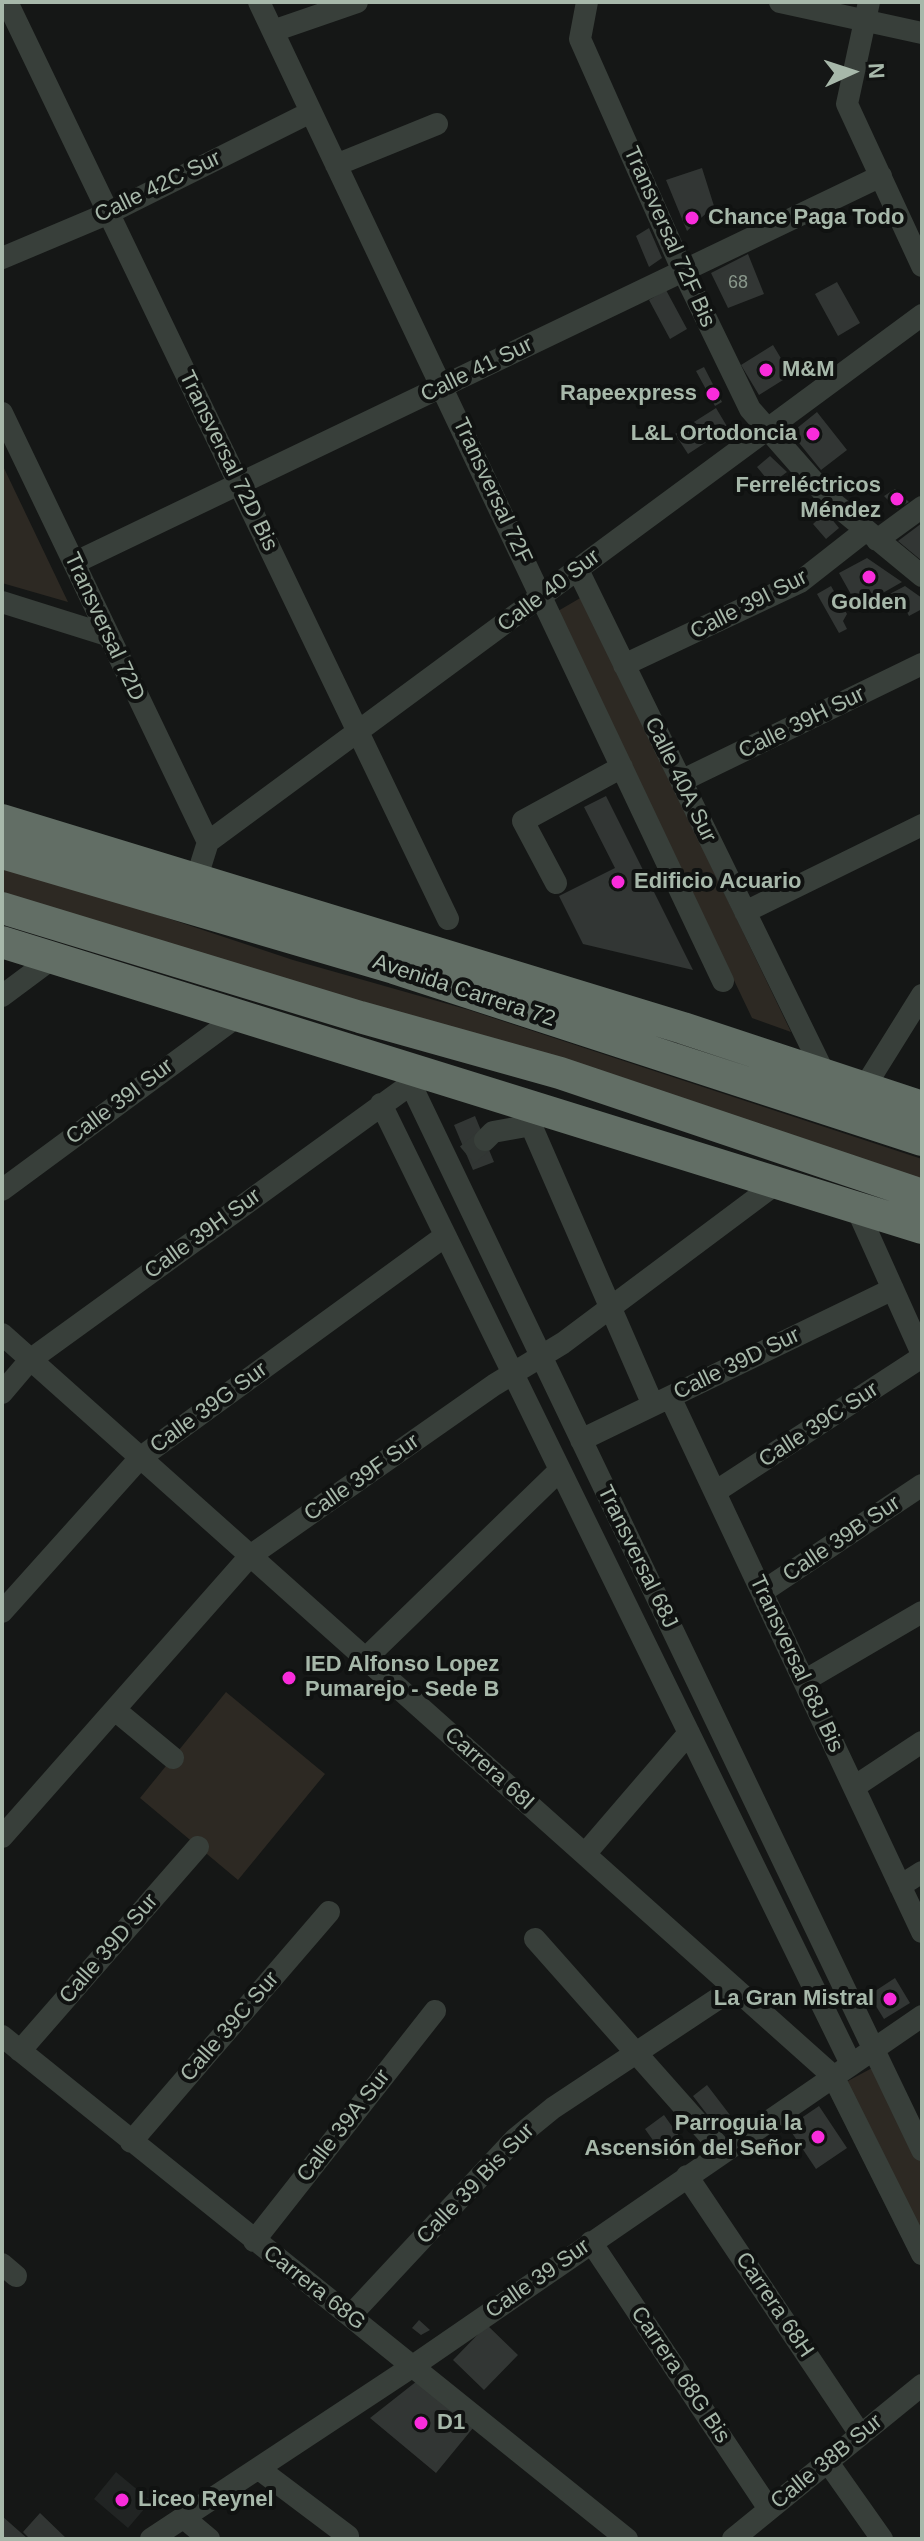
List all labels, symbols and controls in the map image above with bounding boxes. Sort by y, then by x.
north arrow [812,32,892,112]
text: N [864,62,889,79]
street label: Transversal 72F Bis [617,143,721,331]
street label: Calle 42C Sur [91,145,225,229]
place label: Chance Paga Todo [708,205,904,231]
marker: Chance Paga Todo [683,209,701,227]
house number: 68 [728,272,748,294]
street label: Calle 41 Sur [417,332,537,408]
place label: M&M [782,357,835,383]
marker: M&M [757,361,775,379]
street label: Transversal 72D Bis [173,367,283,555]
place label: Rapeexpress [560,381,697,407]
marker: Rapeexpress [704,385,722,403]
street label: Transversal 72F [447,414,537,568]
place label: L&L Ortodoncia [631,421,797,447]
marker: L&L Ortodoncia [804,425,822,443]
place label: Ferreléctricos Méndez [735,473,881,524]
marker: Ferreléctricos Méndez [888,490,906,508]
street label: Calle 40 Sur [493,544,605,638]
street label: Transversal 72D [58,549,150,705]
street label: Calle 39I Sur [686,564,812,646]
marker: Golden [860,568,878,586]
place label: Golden [831,590,907,616]
street label: Calle 39H Sur [735,681,869,765]
street label: Calle 40A Sur [638,713,722,847]
place label: Edificio Acuario [634,869,801,895]
marker: Edificio Acuario [609,873,627,891]
street label: Avenida Carrera 72 [369,949,559,1033]
street label: Calle 39I Sur [61,1053,179,1151]
street label: Calle 39H Sur [140,1183,266,1285]
street label: Calle 39D Sur [670,1322,804,1406]
street label: Calle 39G Sur [145,1357,273,1459]
street label: Calle 39C Sur [754,1377,884,1473]
street label: Calle 39F Sur [299,1429,425,1527]
street label: Transversal 68J [591,1481,683,1633]
street label: Calle 39B Sur [778,1490,906,1588]
street label: Transversal 68J Bis [743,1571,849,1757]
place label: IED Alfonso Lopez Pumarejo - Sede B [305,1652,499,1704]
marker: IED Alfonso Lopez Pumarejo - Sede B [280,1669,298,1687]
street label: Carrera 68I [439,1722,539,1816]
street label: Calle 39D Sur [54,1889,164,2009]
street label: Calle 39C Sur [175,1967,285,2087]
place label: La Gran Mistral [714,1986,874,2012]
marker: La Gran Mistral [881,1990,899,2008]
street label: Calle 39A Sur [292,2064,396,2188]
place label: Parroguia la Ascensión del Señor [584,2111,802,2162]
street label: Calle 39 Bis Sur [412,2118,540,2250]
marker: Parroguia la Ascensión del Señor [809,2128,827,2146]
street label: Calle 39 Sur [481,2233,595,2325]
street label: Carrera 68G [258,2240,370,2336]
street label: Carrera 68H [729,2247,819,2363]
street label: Carrera 68G Bis [625,2302,735,2448]
street label: Calle 38B Sur [766,2409,888,2515]
place label: D1 [437,2410,465,2436]
marker: D1 [412,2414,430,2432]
place label: Liceo Reynel [138,2487,274,2513]
marker: Liceo Reynel [113,2491,131,2509]

